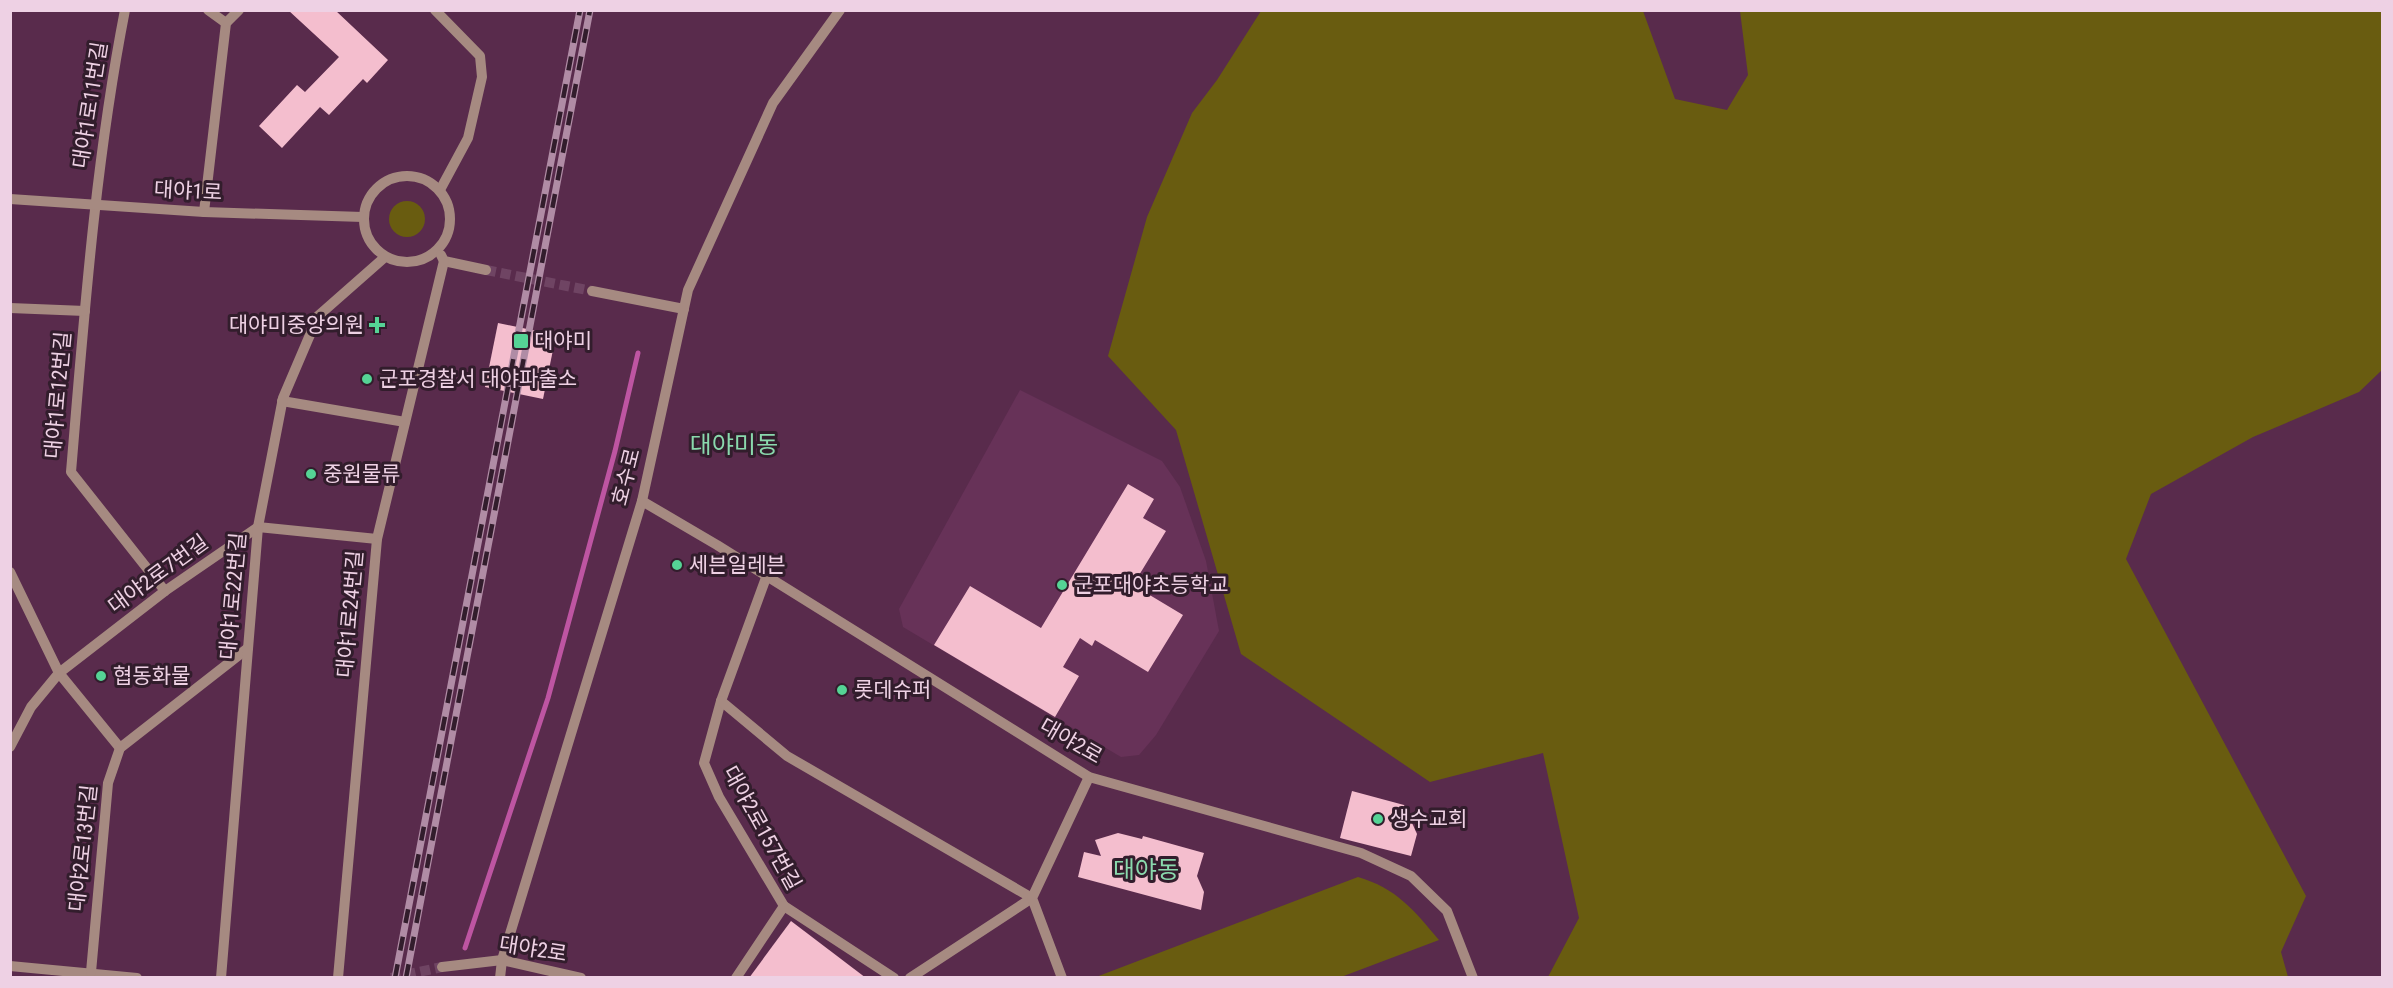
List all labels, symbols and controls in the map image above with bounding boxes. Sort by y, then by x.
street label: 대야1로11번길 [68,40,112,170]
street label: 대야1로 [153,177,223,205]
place label: 대야미중앙의원 [229,313,364,337]
marker: 대야미중앙의원 [368,316,386,334]
place label: 대야미 [534,329,592,353]
street label: 대야1로12번길 [40,330,76,460]
marker: 대야미 [512,332,530,350]
place label: 군포경찰서 대야파출소 [379,367,577,391]
marker: 군포경찰서 대야파출소 [360,372,374,386]
district label: 대야미동 [690,431,778,459]
street label: 호수로 [607,446,645,508]
place label: 중원물류 [323,462,400,486]
marker: 중원물류 [304,467,318,481]
street label: 대야2로7번길 [103,530,213,618]
street label: 대야1로22번길 [215,531,251,661]
street label: 대야1로24번길 [332,549,368,679]
place label: 세븐일레븐 [689,553,786,577]
marker: 세븐일레븐 [670,558,684,572]
place label: 군포대야초등학교 [1074,573,1229,597]
marker: 군포대야초등학교 [1055,578,1069,592]
place label: 협동화물 [113,664,190,688]
marker: 협동화물 [94,669,108,683]
place label: 롯데슈퍼 [854,678,931,702]
marker: 롯데슈퍼 [835,683,849,697]
street label: 대야2로 [1035,714,1107,768]
street label: 대야2로157번길 [718,762,806,894]
street label: 대야2로13번길 [64,783,102,913]
place label: 생수교회 [1390,807,1467,831]
marker: 생수교회 [1371,812,1385,826]
district label: 대야동 [1113,856,1179,884]
street label: 대야2로 [497,932,569,966]

